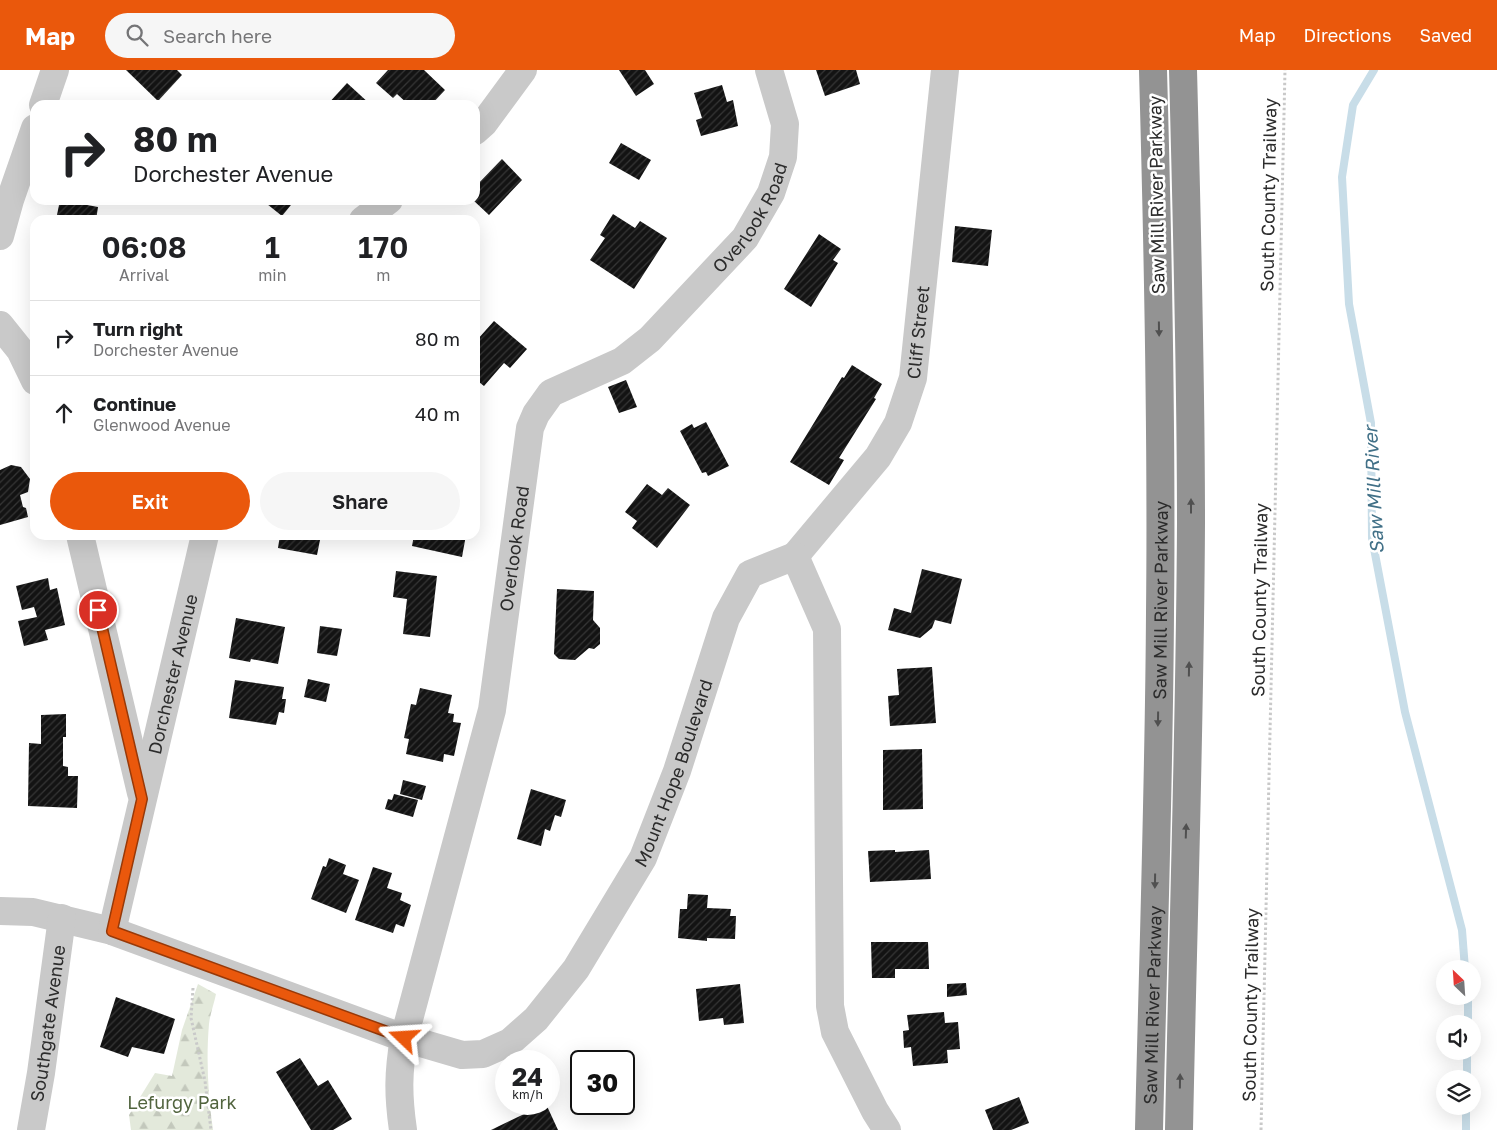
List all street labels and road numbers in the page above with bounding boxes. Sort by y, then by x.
street label: Saw Mill River Parkway [1143,95,1169,295]
street label: South County Trailway [1255,98,1281,292]
street label: Overlook Road [707,160,791,277]
street label: Cliff Street [902,284,934,380]
street label: Overlook Road [494,484,533,613]
street label: Saw Mill River Parkway [1148,501,1172,700]
street label: South County Trailway [1246,503,1272,697]
street label: Dorchester Avenue [143,592,202,756]
street label: Mount Hope Boulevard [629,677,717,871]
street label: Saw Mill River Parkway [1139,905,1166,1105]
street label: South County Trailway [1237,908,1263,1102]
street label: Southgate Avenue [25,943,69,1104]

